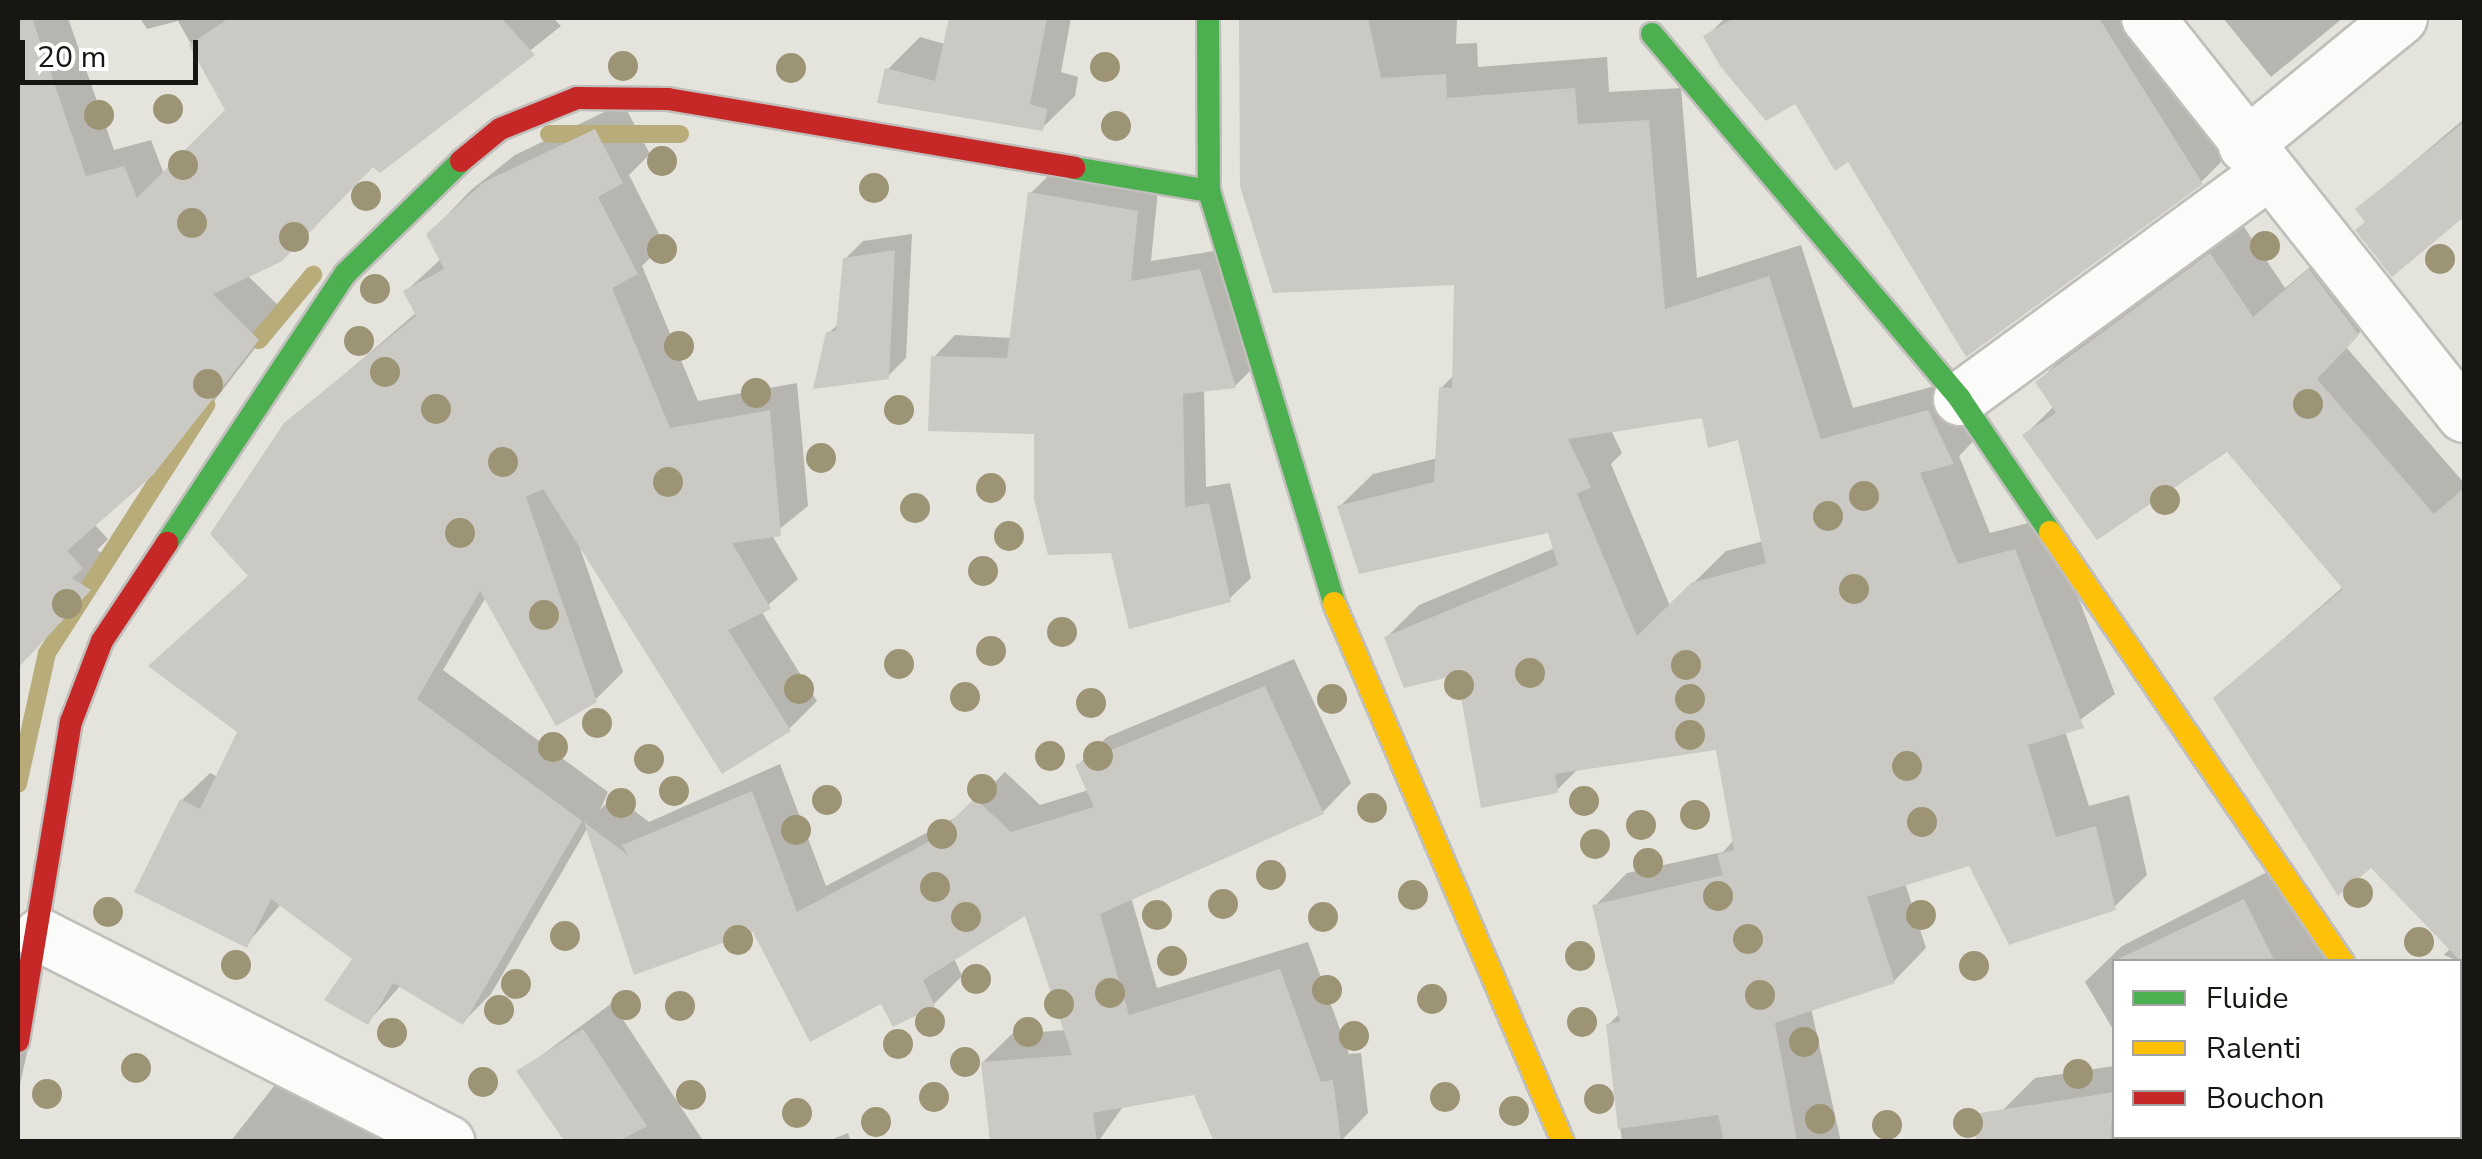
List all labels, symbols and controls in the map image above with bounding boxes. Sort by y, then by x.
scale bar [25,20,202,82]
text: 20 m [37,37,106,78]
legend [2112,959,2462,1139]
text: Fluide [2206,978,2289,1019]
text: Ralenti [2206,1028,2301,1069]
text: Bouchon [2206,1078,2324,1119]

